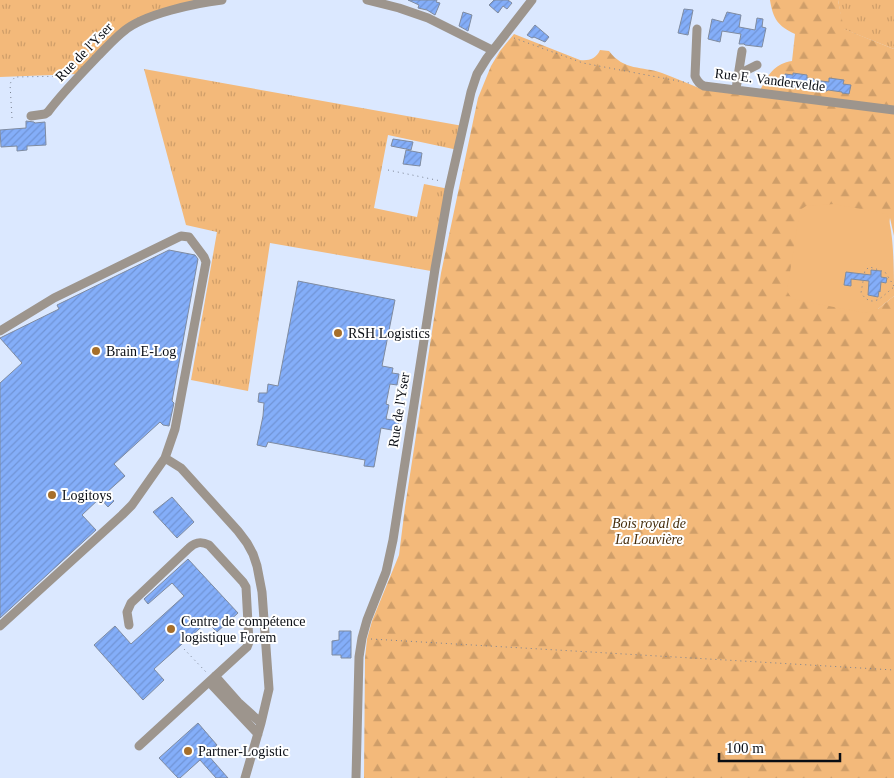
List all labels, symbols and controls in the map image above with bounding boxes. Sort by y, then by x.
street label: Rue de l'Yser [52,19,116,84]
street label: Rue E. Vandervelde [714,66,826,94]
place label: RSH Logistics [348,326,430,341]
marker: RSH Logistics [332,327,344,339]
place label: Brain E-Log [106,344,176,359]
marker: Brain E-Log [90,345,102,357]
street label: Rue de l'Yser [386,371,412,449]
place label: Logitoys [62,488,112,503]
marker: Logitoys [46,489,58,501]
park label: Bois royal de La Louvière [612,516,686,547]
place label: Centre de compétence logistique Forem [181,614,305,645]
marker: Centre de compétence logistique Forem [165,623,177,635]
scale bar [719,730,840,762]
text: 100 m [726,740,764,756]
place label: Partner-Logistic [198,744,289,759]
marker: Partner-Logistic [182,745,194,757]

